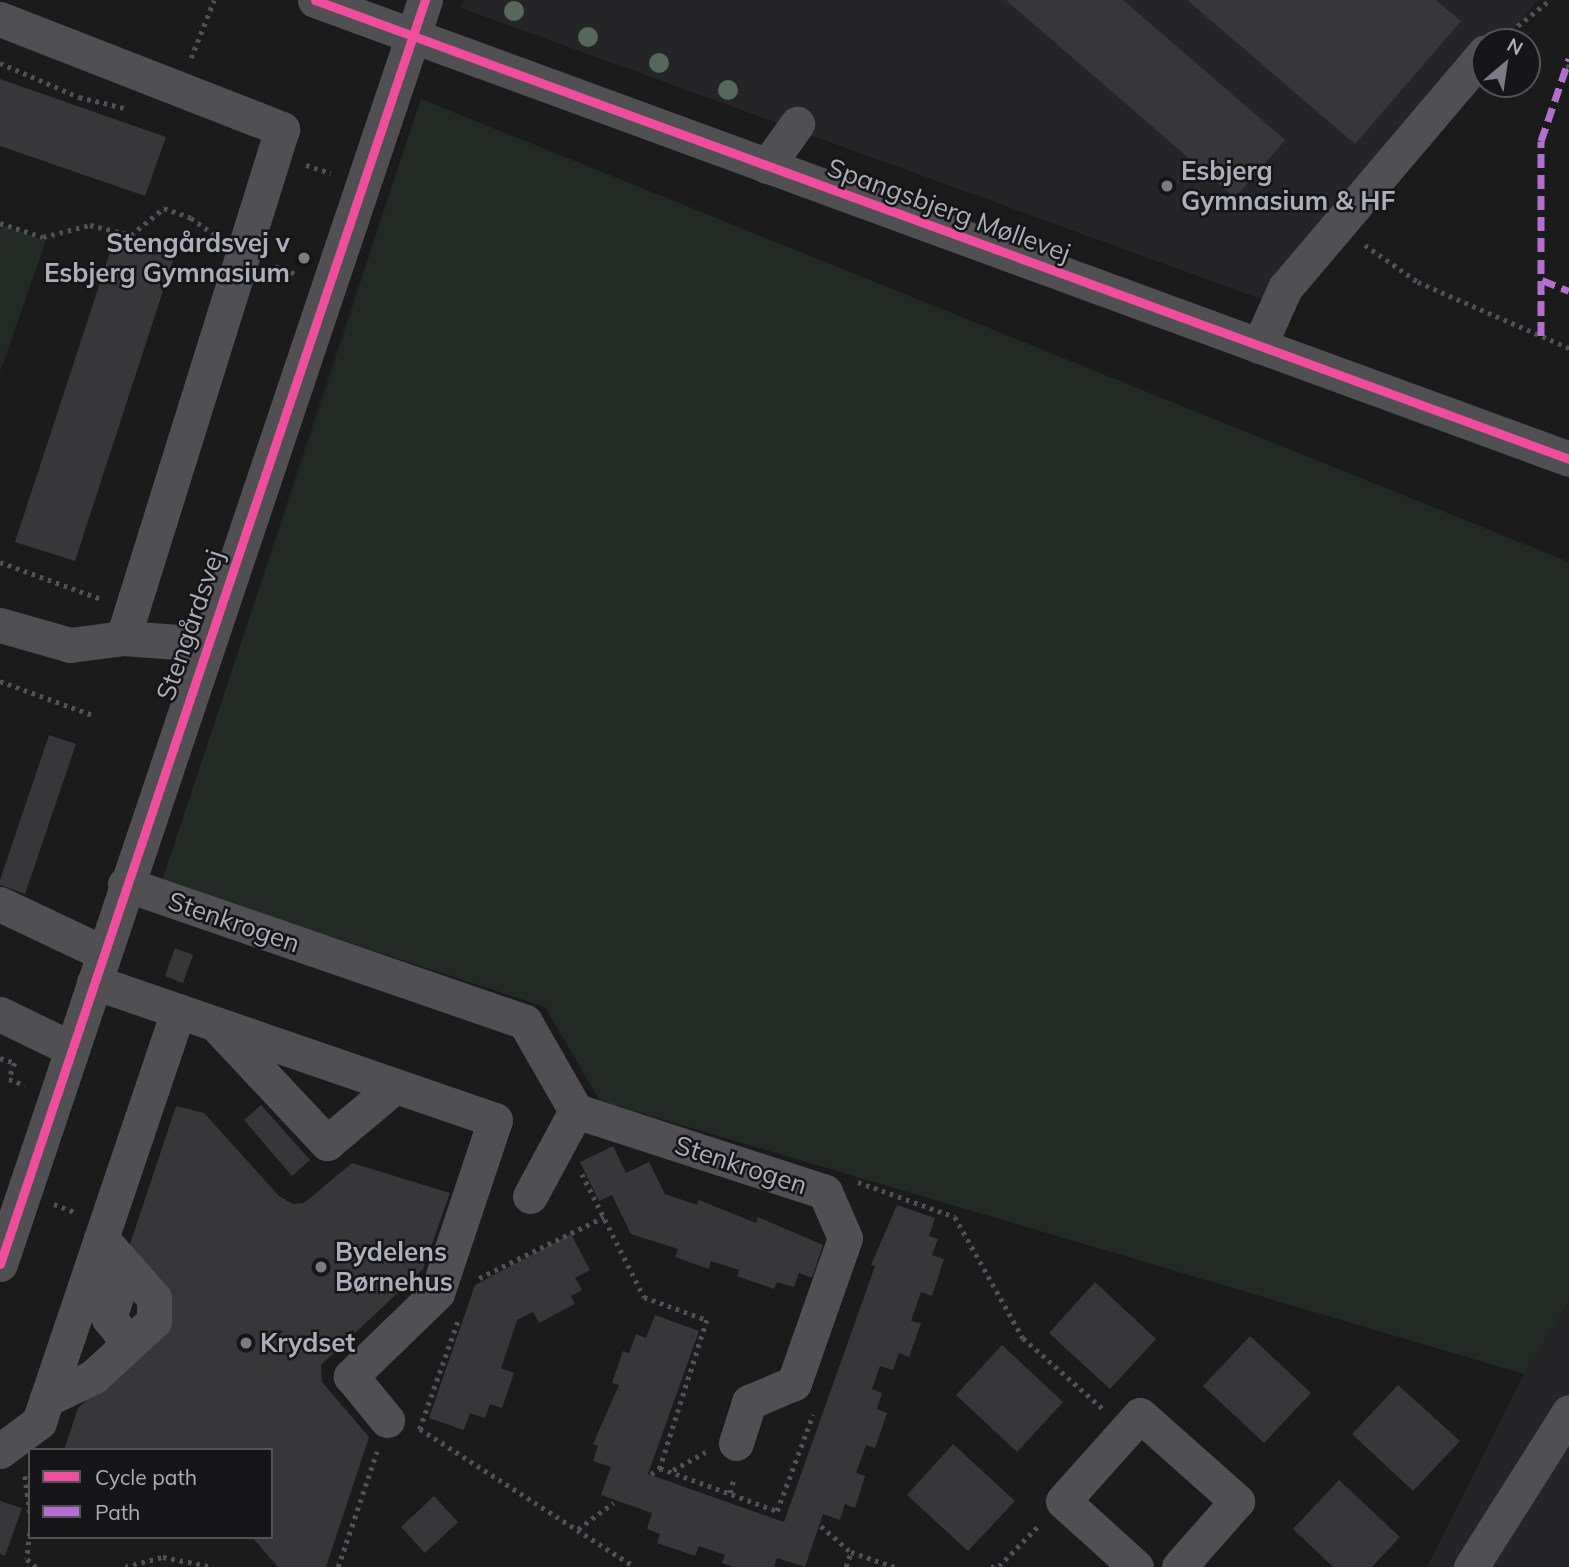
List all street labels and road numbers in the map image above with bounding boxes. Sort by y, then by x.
street label: Spangsbjerg Møllevej [823,152,1075,268]
street label: Stengårdsvej [150,546,230,704]
street label: Stenkrogen [164,885,304,959]
street label: Stenkrogen [671,1129,811,1201]

